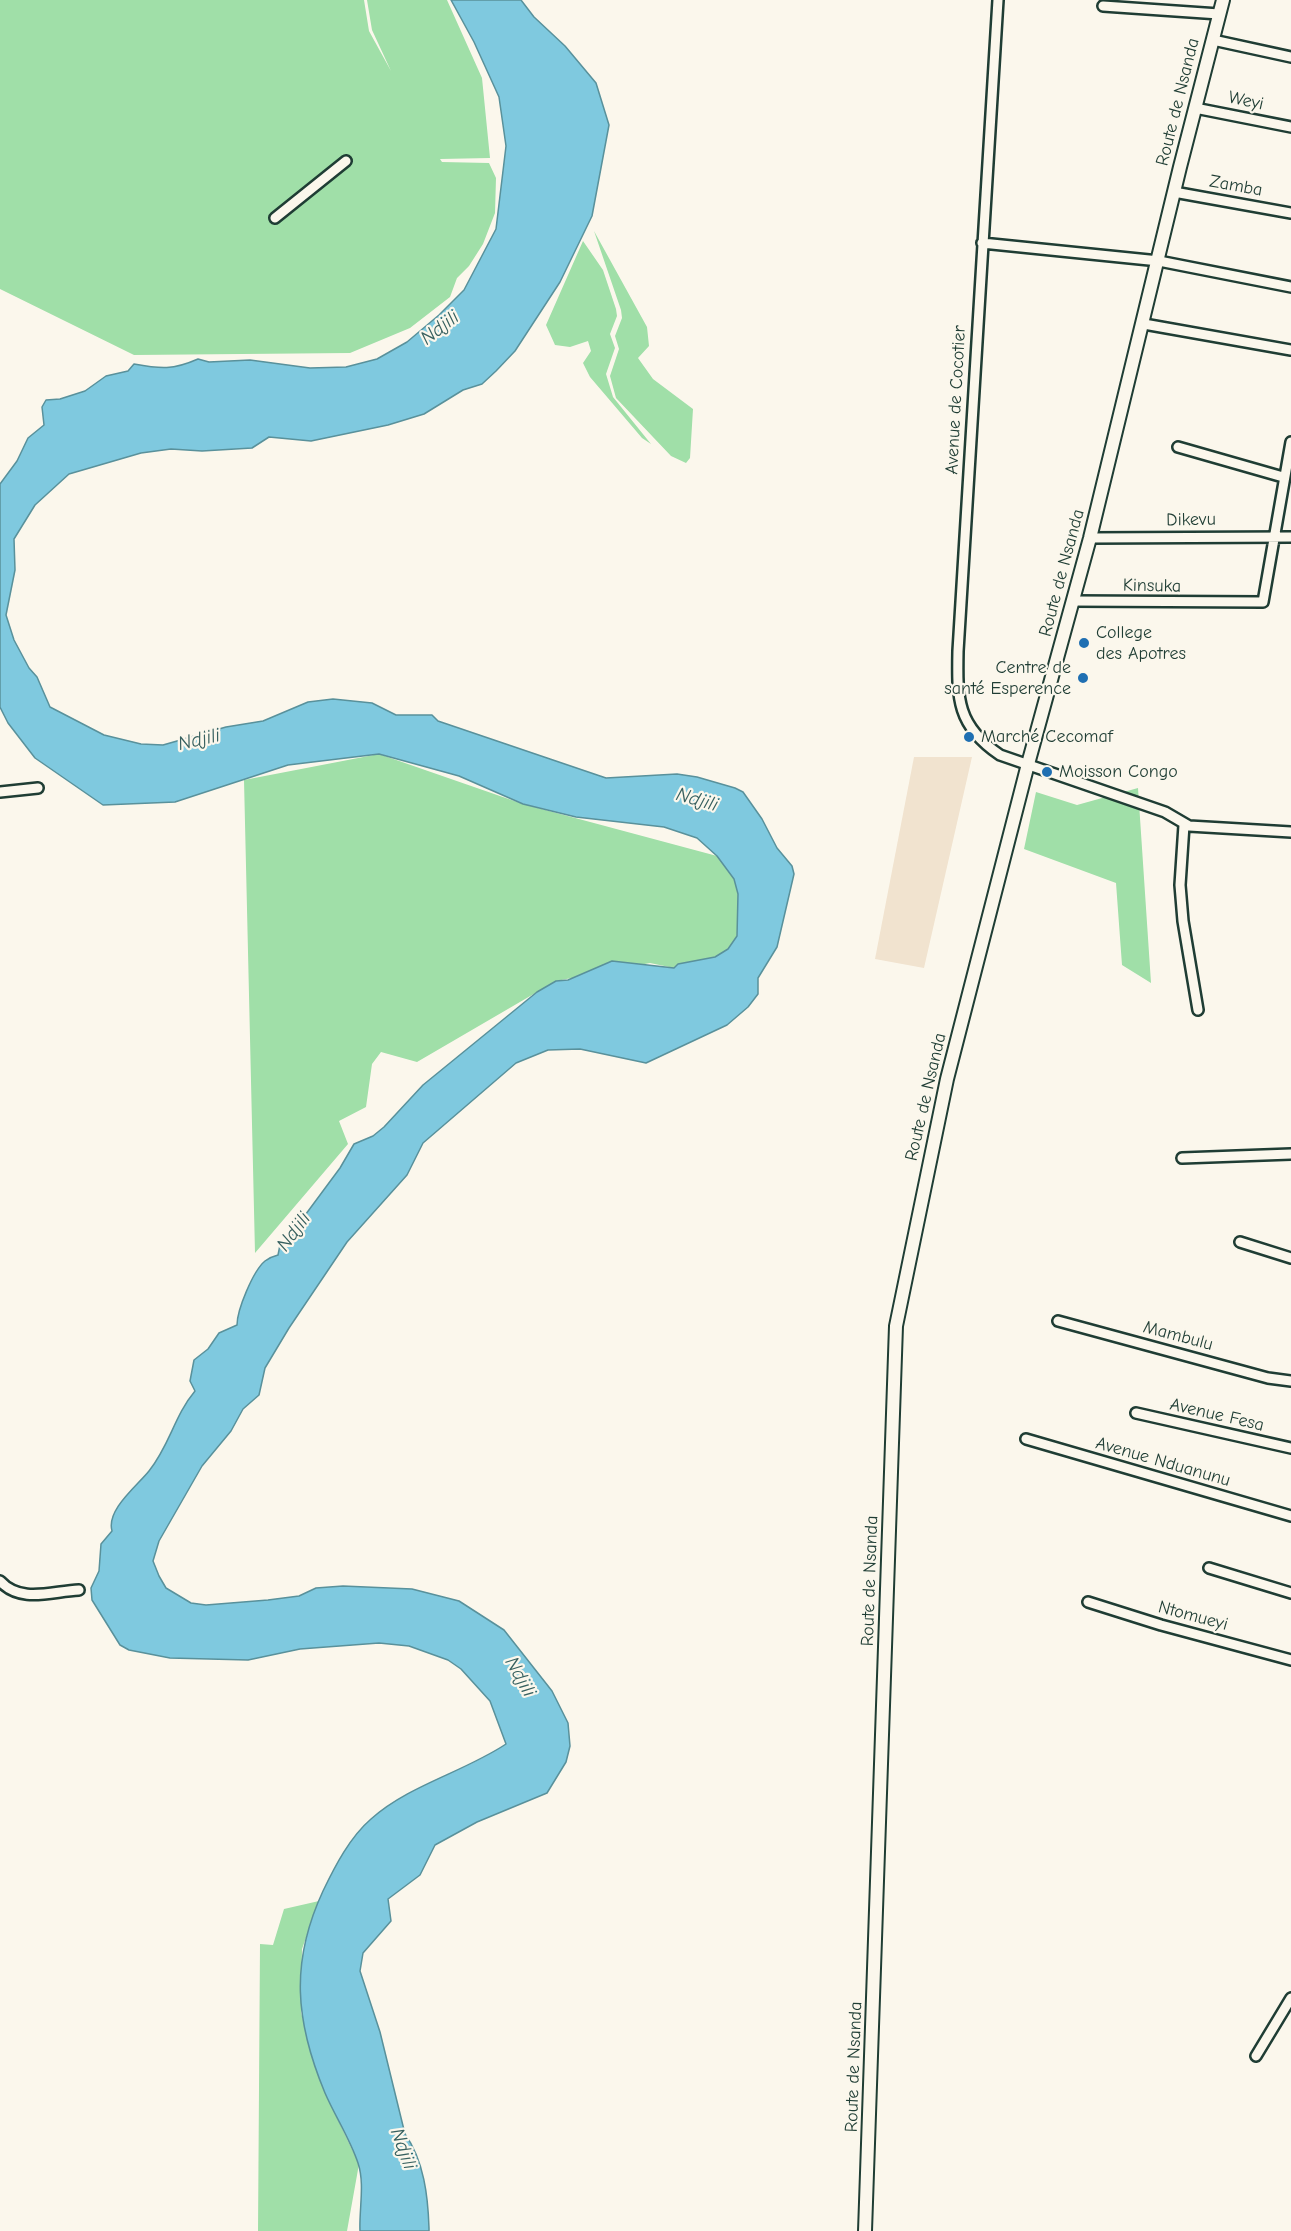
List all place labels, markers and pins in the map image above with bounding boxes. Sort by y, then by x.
place label: College des Apotres [1096,622,1186,664]
marker: College des Apotres [1077,636,1091,650]
place label: Centre de santé Esperence [944,657,1071,700]
marker: Centre de santé Esperence [1076,671,1090,685]
place label: Marché Cecomaf [981,726,1113,748]
marker: Marché Cecomaf [962,730,976,744]
place label: Moisson Congo [1059,761,1178,783]
marker: Moisson Congo [1040,765,1054,779]

